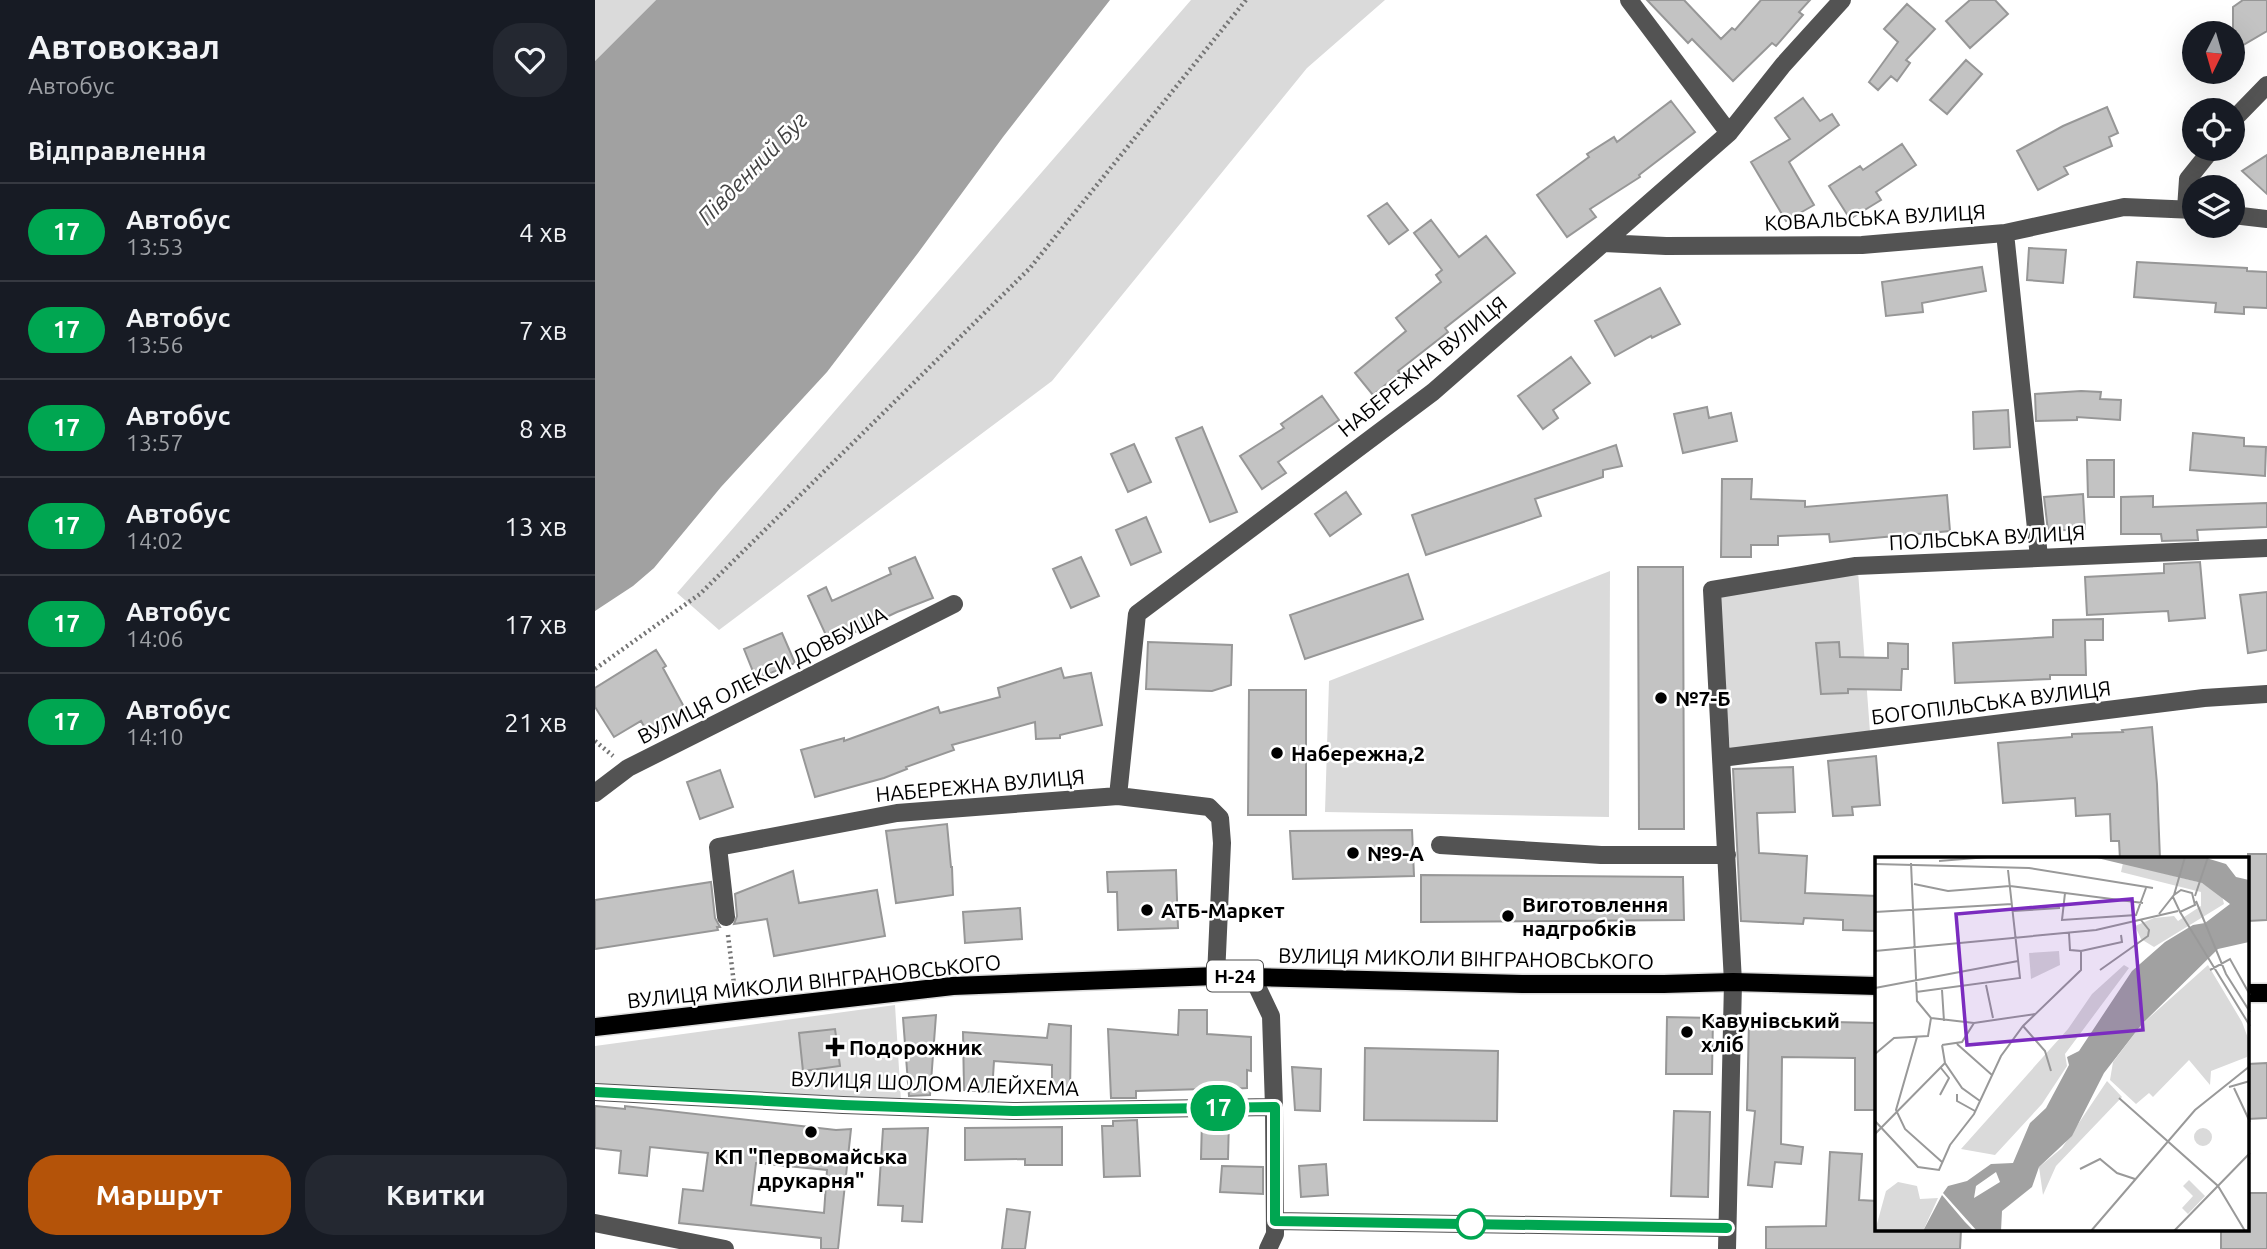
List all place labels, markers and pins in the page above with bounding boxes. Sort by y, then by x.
place label: №7-Б [1675,686,1731,710]
marker: №7-Б [1653,690,1669,706]
place label: Набережна,2 [1291,741,1425,765]
marker: Набережна,2 [1269,745,1285,761]
place label: №9-А [1367,841,1424,865]
marker: №9-А [1345,845,1361,861]
place label: Виготовлення надгробків [1522,892,1668,940]
place label: АТБ-Маркет [1161,898,1285,922]
marker: АТБ-Маркет [1139,902,1155,918]
marker: Виготовлення надгробків [1500,908,1516,924]
place label: Кавунівський хліб [1701,1008,1840,1056]
marker: Кавунівський хліб [1679,1024,1695,1040]
place label: Подорожник [849,1035,983,1059]
marker: Подорожник [827,1039,843,1055]
marker: КП "Первомайська друкарня" [803,1124,819,1140]
place label: КП "Первомайська друкарня" [714,1144,908,1192]
unlabelled marker [1456,1209,1486,1239]

